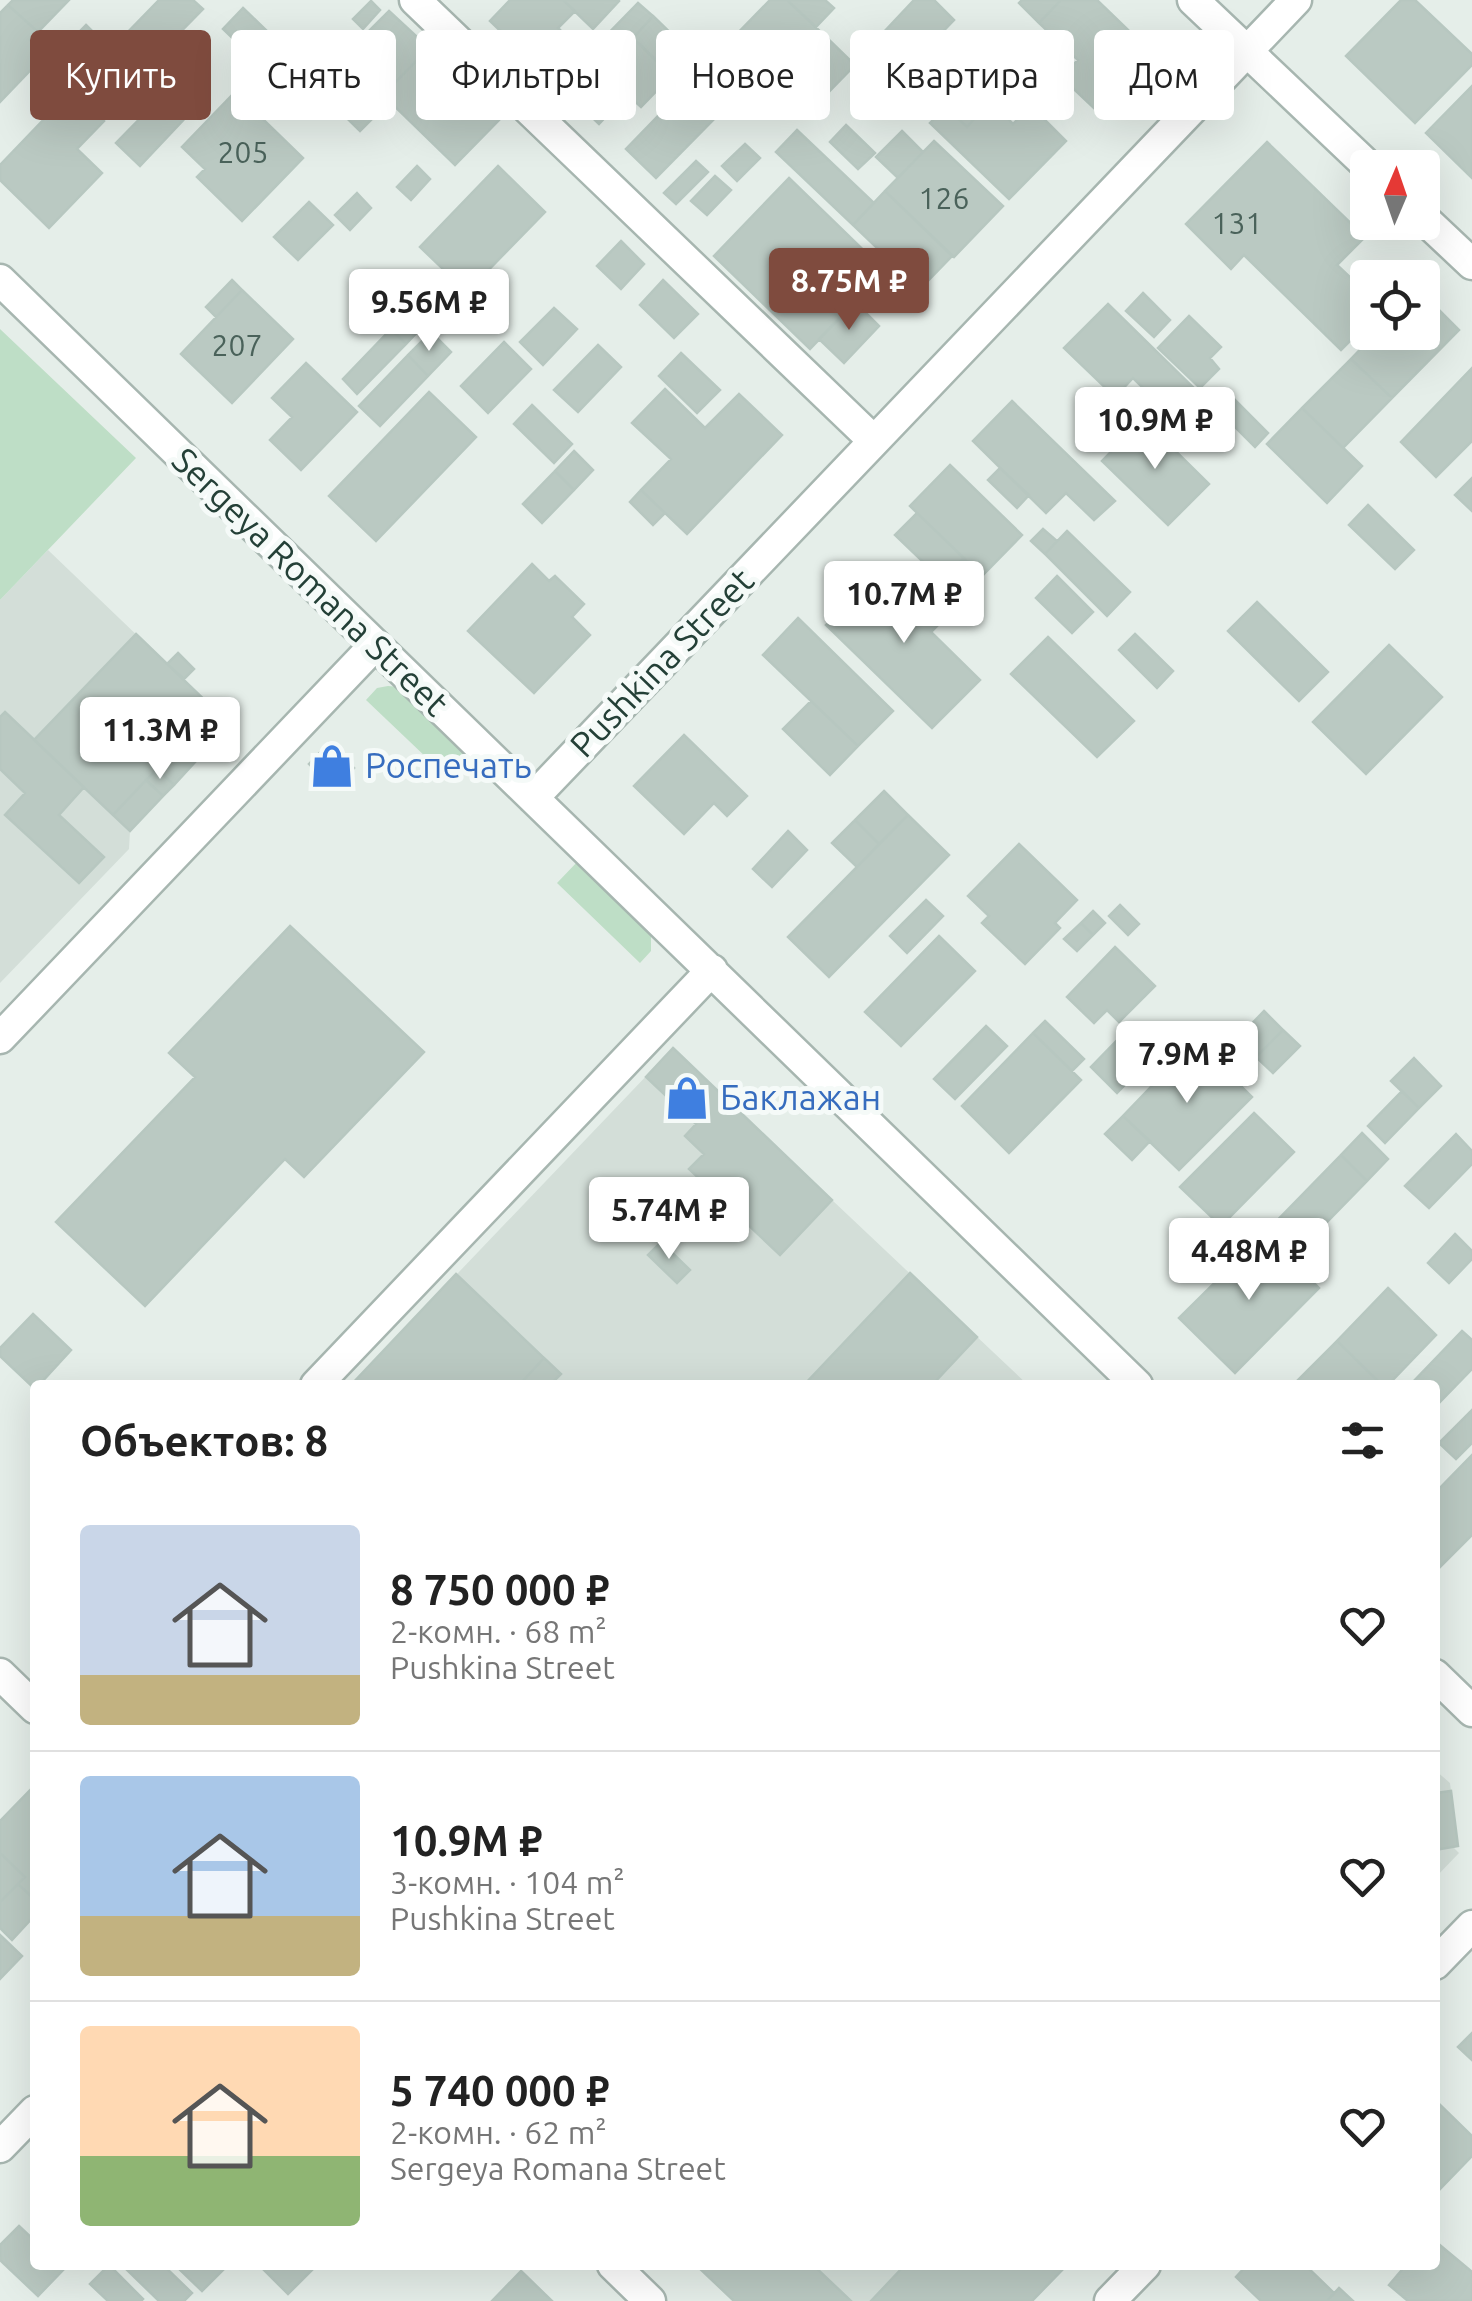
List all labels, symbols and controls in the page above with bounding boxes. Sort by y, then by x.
chip: Купить [30,30,211,120]
chip: Снять [231,30,396,120]
chip: Фильтры [416,30,636,120]
chip: Новое [656,30,830,120]
chip: Квартира [850,30,1074,120]
chip: Дом [1094,30,1234,120]
house number: 205 [218,135,268,169]
north arrow [1350,150,1440,240]
map controls [1350,150,1440,350]
house number: 126 [919,181,969,215]
house number: 131 [1212,206,1262,240]
pin: 8.75M ₽ [757,248,941,333]
button: locate [1350,260,1440,350]
text: 8.75M ₽ [791,262,907,298]
pin: 9.56M ₽ [337,269,521,354]
text: 9.56M ₽ [371,283,487,319]
house number: 207 [212,328,262,362]
pin: 10.9M ₽ [1063,387,1247,472]
text: 10.9M ₽ [1097,401,1213,437]
street label: Sergeya Romana Street [165,439,457,723]
street label: Pushkina Street [561,560,761,765]
pin: 10.7M ₽ [812,561,996,646]
text: 10.7M ₽ [846,575,962,611]
pin: 11.3M ₽ [68,697,252,782]
text: 11.3M ₽ [102,711,218,747]
shop icon: Роспечать [308,742,356,790]
place label: Роспечать [365,745,532,785]
pin: 7.9M ₽ [1106,1021,1268,1106]
text: 7.9M ₽ [1138,1035,1236,1071]
shop icon: Баклажан [663,1074,711,1122]
place label: Баклажан [720,1077,881,1117]
pin: 5.74M ₽ [577,1177,761,1262]
text: 5.74M ₽ [611,1191,727,1227]
pin: 4.48M ₽ [1157,1218,1341,1303]
text: 4.48M ₽ [1191,1232,1307,1268]
icon: filters [1335,1413,1390,1468]
text: Объектов: 8 [80,1417,328,1464]
icon: home [160,1565,280,1685]
text: 8 750 000 ₽ [390,1566,609,1613]
icon: heart [1335,1598,1390,1653]
text: 2-комн. · 68 m² [390,1613,607,1649]
text: Pushkina Street [390,1649,615,1685]
icon: home [160,1816,280,1936]
text: 10.9M ₽ [390,1817,542,1864]
icon: heart [1335,1849,1390,1904]
text: 3-комн. · 104 m² [390,1864,625,1900]
text: Pushkina Street [390,1900,615,1936]
icon: home [160,2066,280,2186]
text: 5 740 000 ₽ [390,2067,609,2114]
icon: heart [1335,2099,1390,2154]
text: 2-комн. · 62 m² [390,2114,607,2150]
text: Sergeya Romana Street [390,2150,726,2186]

